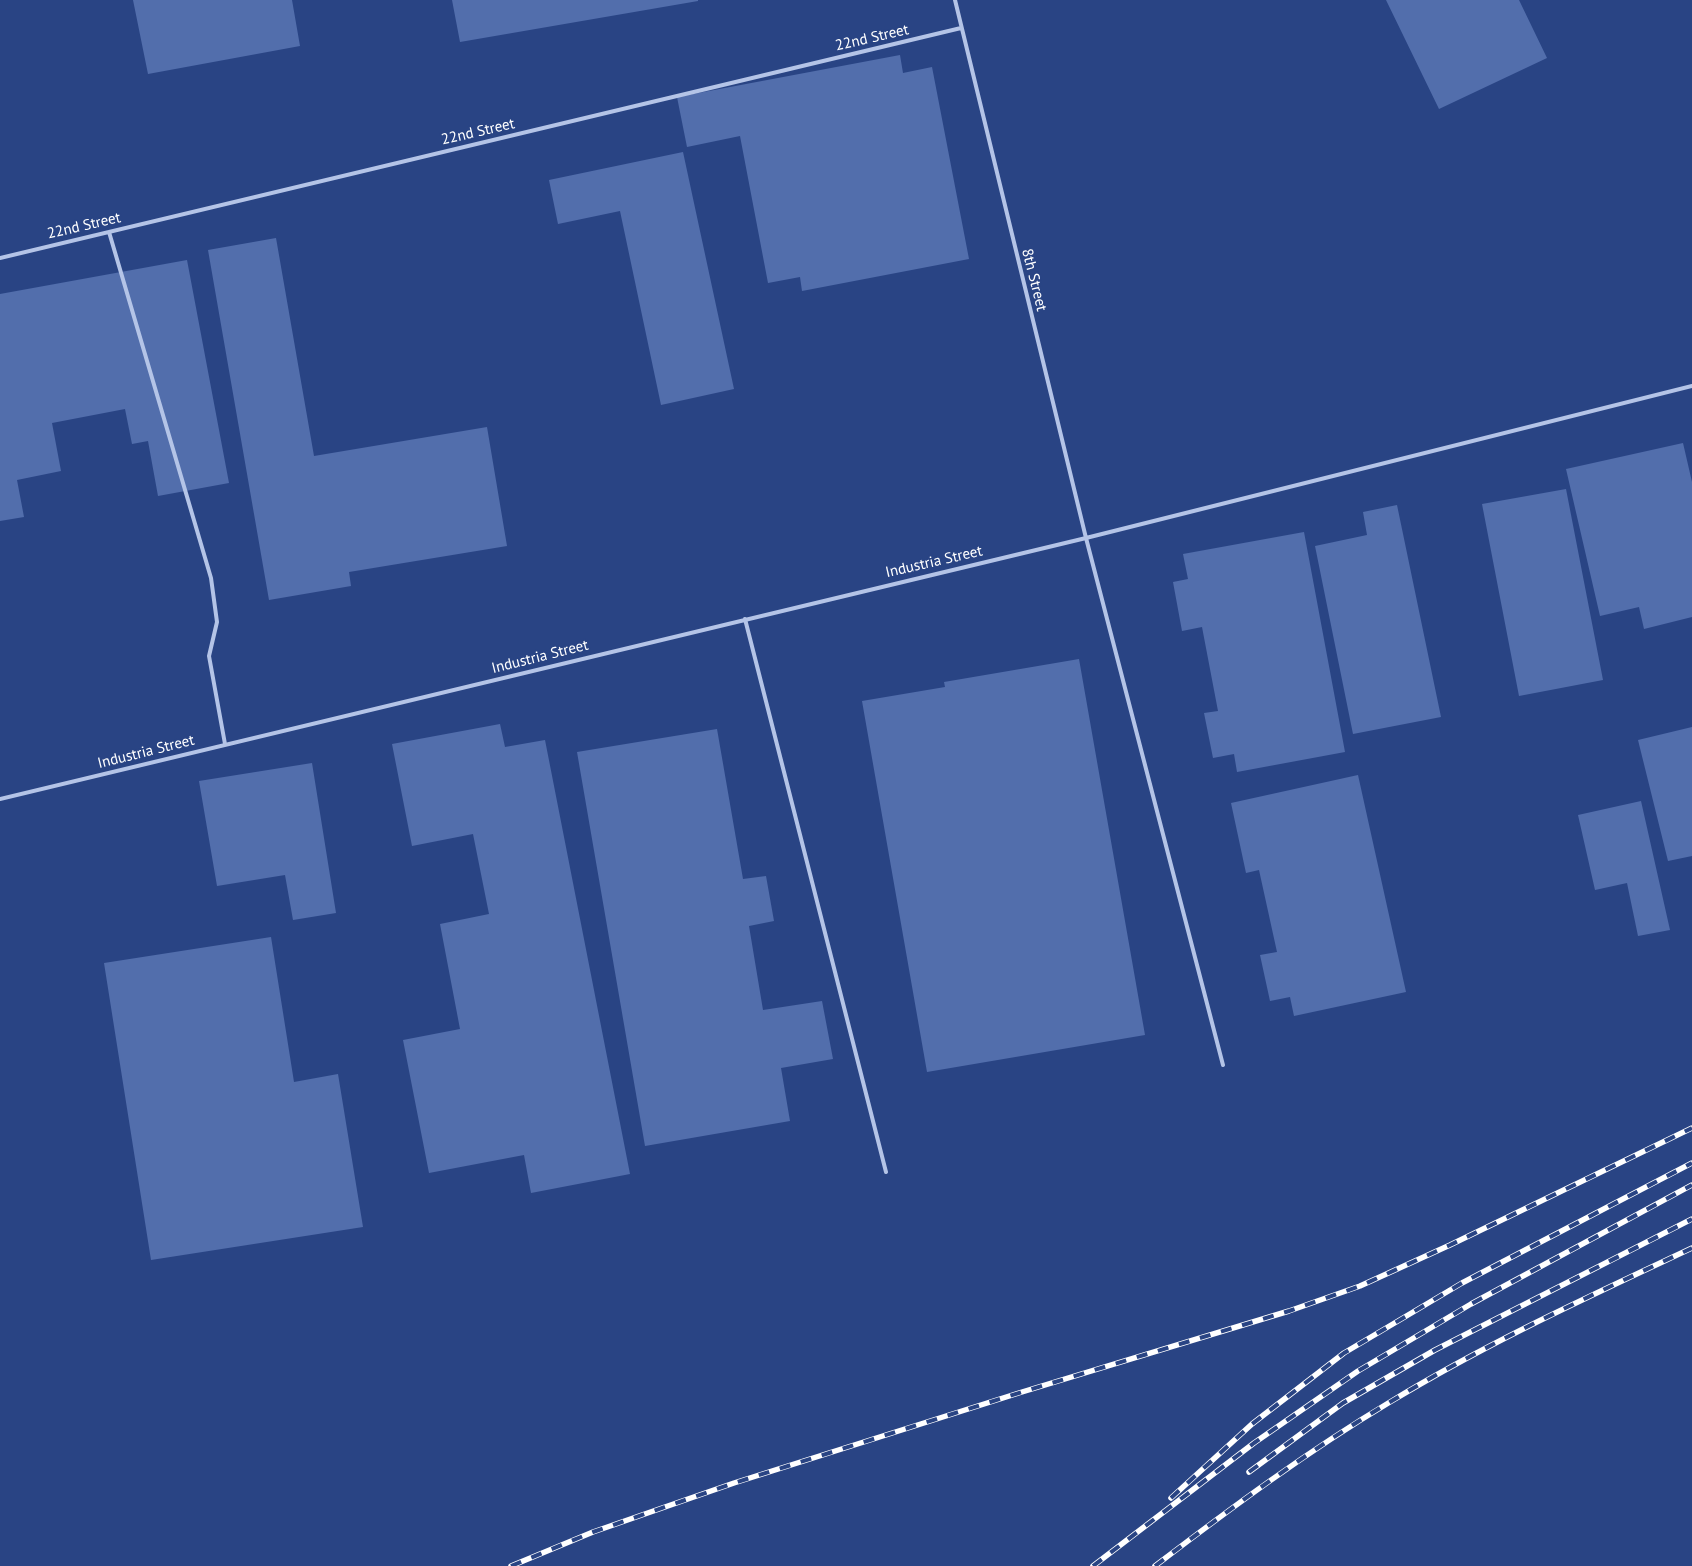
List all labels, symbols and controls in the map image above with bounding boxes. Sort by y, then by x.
street label: 22nd Street [833,21,911,55]
street label: 22nd Street [439,115,517,149]
street label: 22nd Street [45,209,123,243]
street label: 8th Street [1018,247,1050,313]
street label: Industria Street [884,542,984,582]
street label: Industria Street [490,636,590,678]
street label: Industria Street [96,731,196,773]

